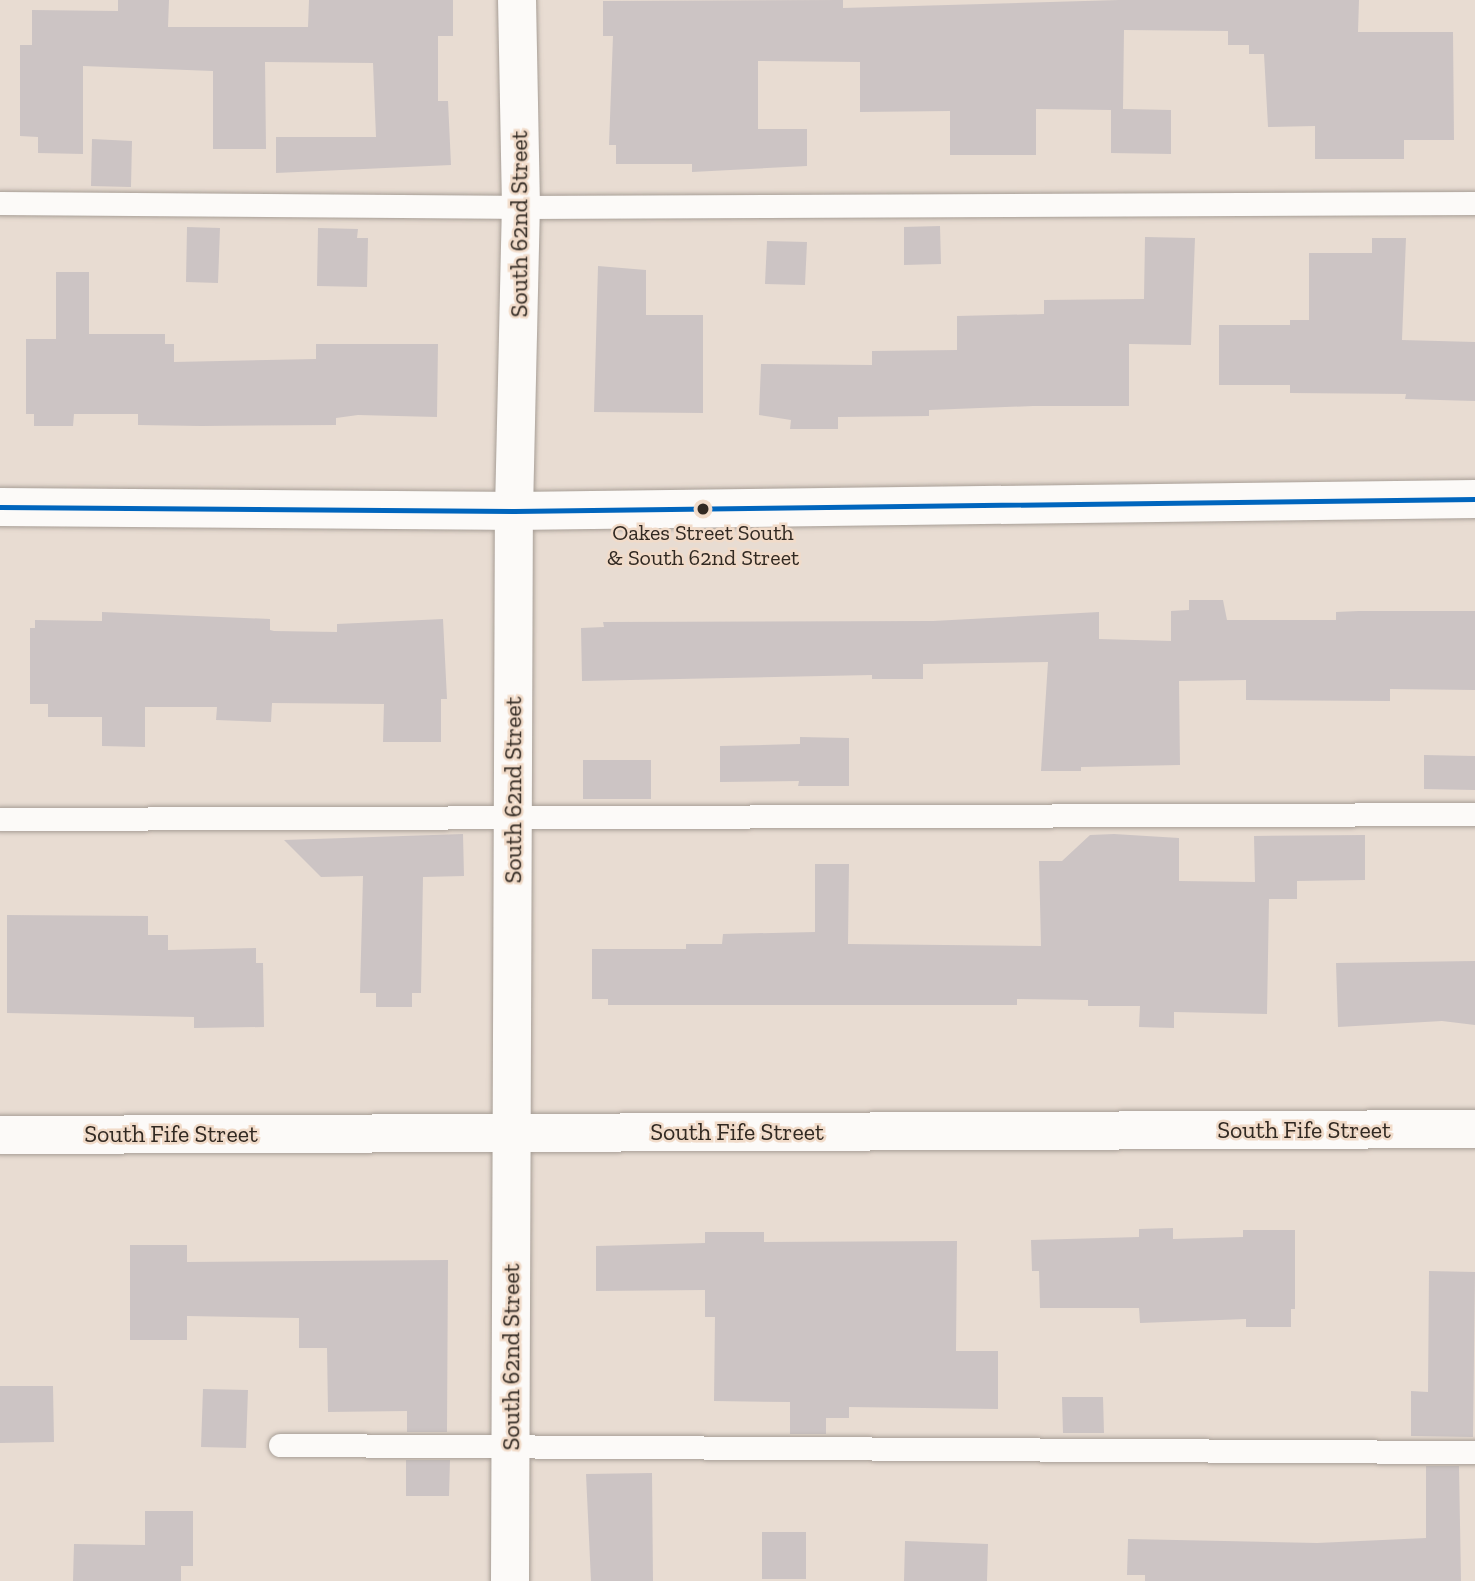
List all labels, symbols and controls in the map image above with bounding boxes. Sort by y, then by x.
street label: South 62nd Street [505,130,533,318]
marker: Oakes Street South & South 62nd Street [696,502,710,516]
place label: Oakes Street South & South 62nd Street [607,519,799,570]
street label: South 62nd Street [499,696,527,884]
street label: South Fife Street [1217,1116,1391,1144]
street label: South Fife Street [650,1118,824,1146]
street label: South Fife Street [84,1120,258,1148]
street label: South 62nd Street [497,1263,525,1451]

